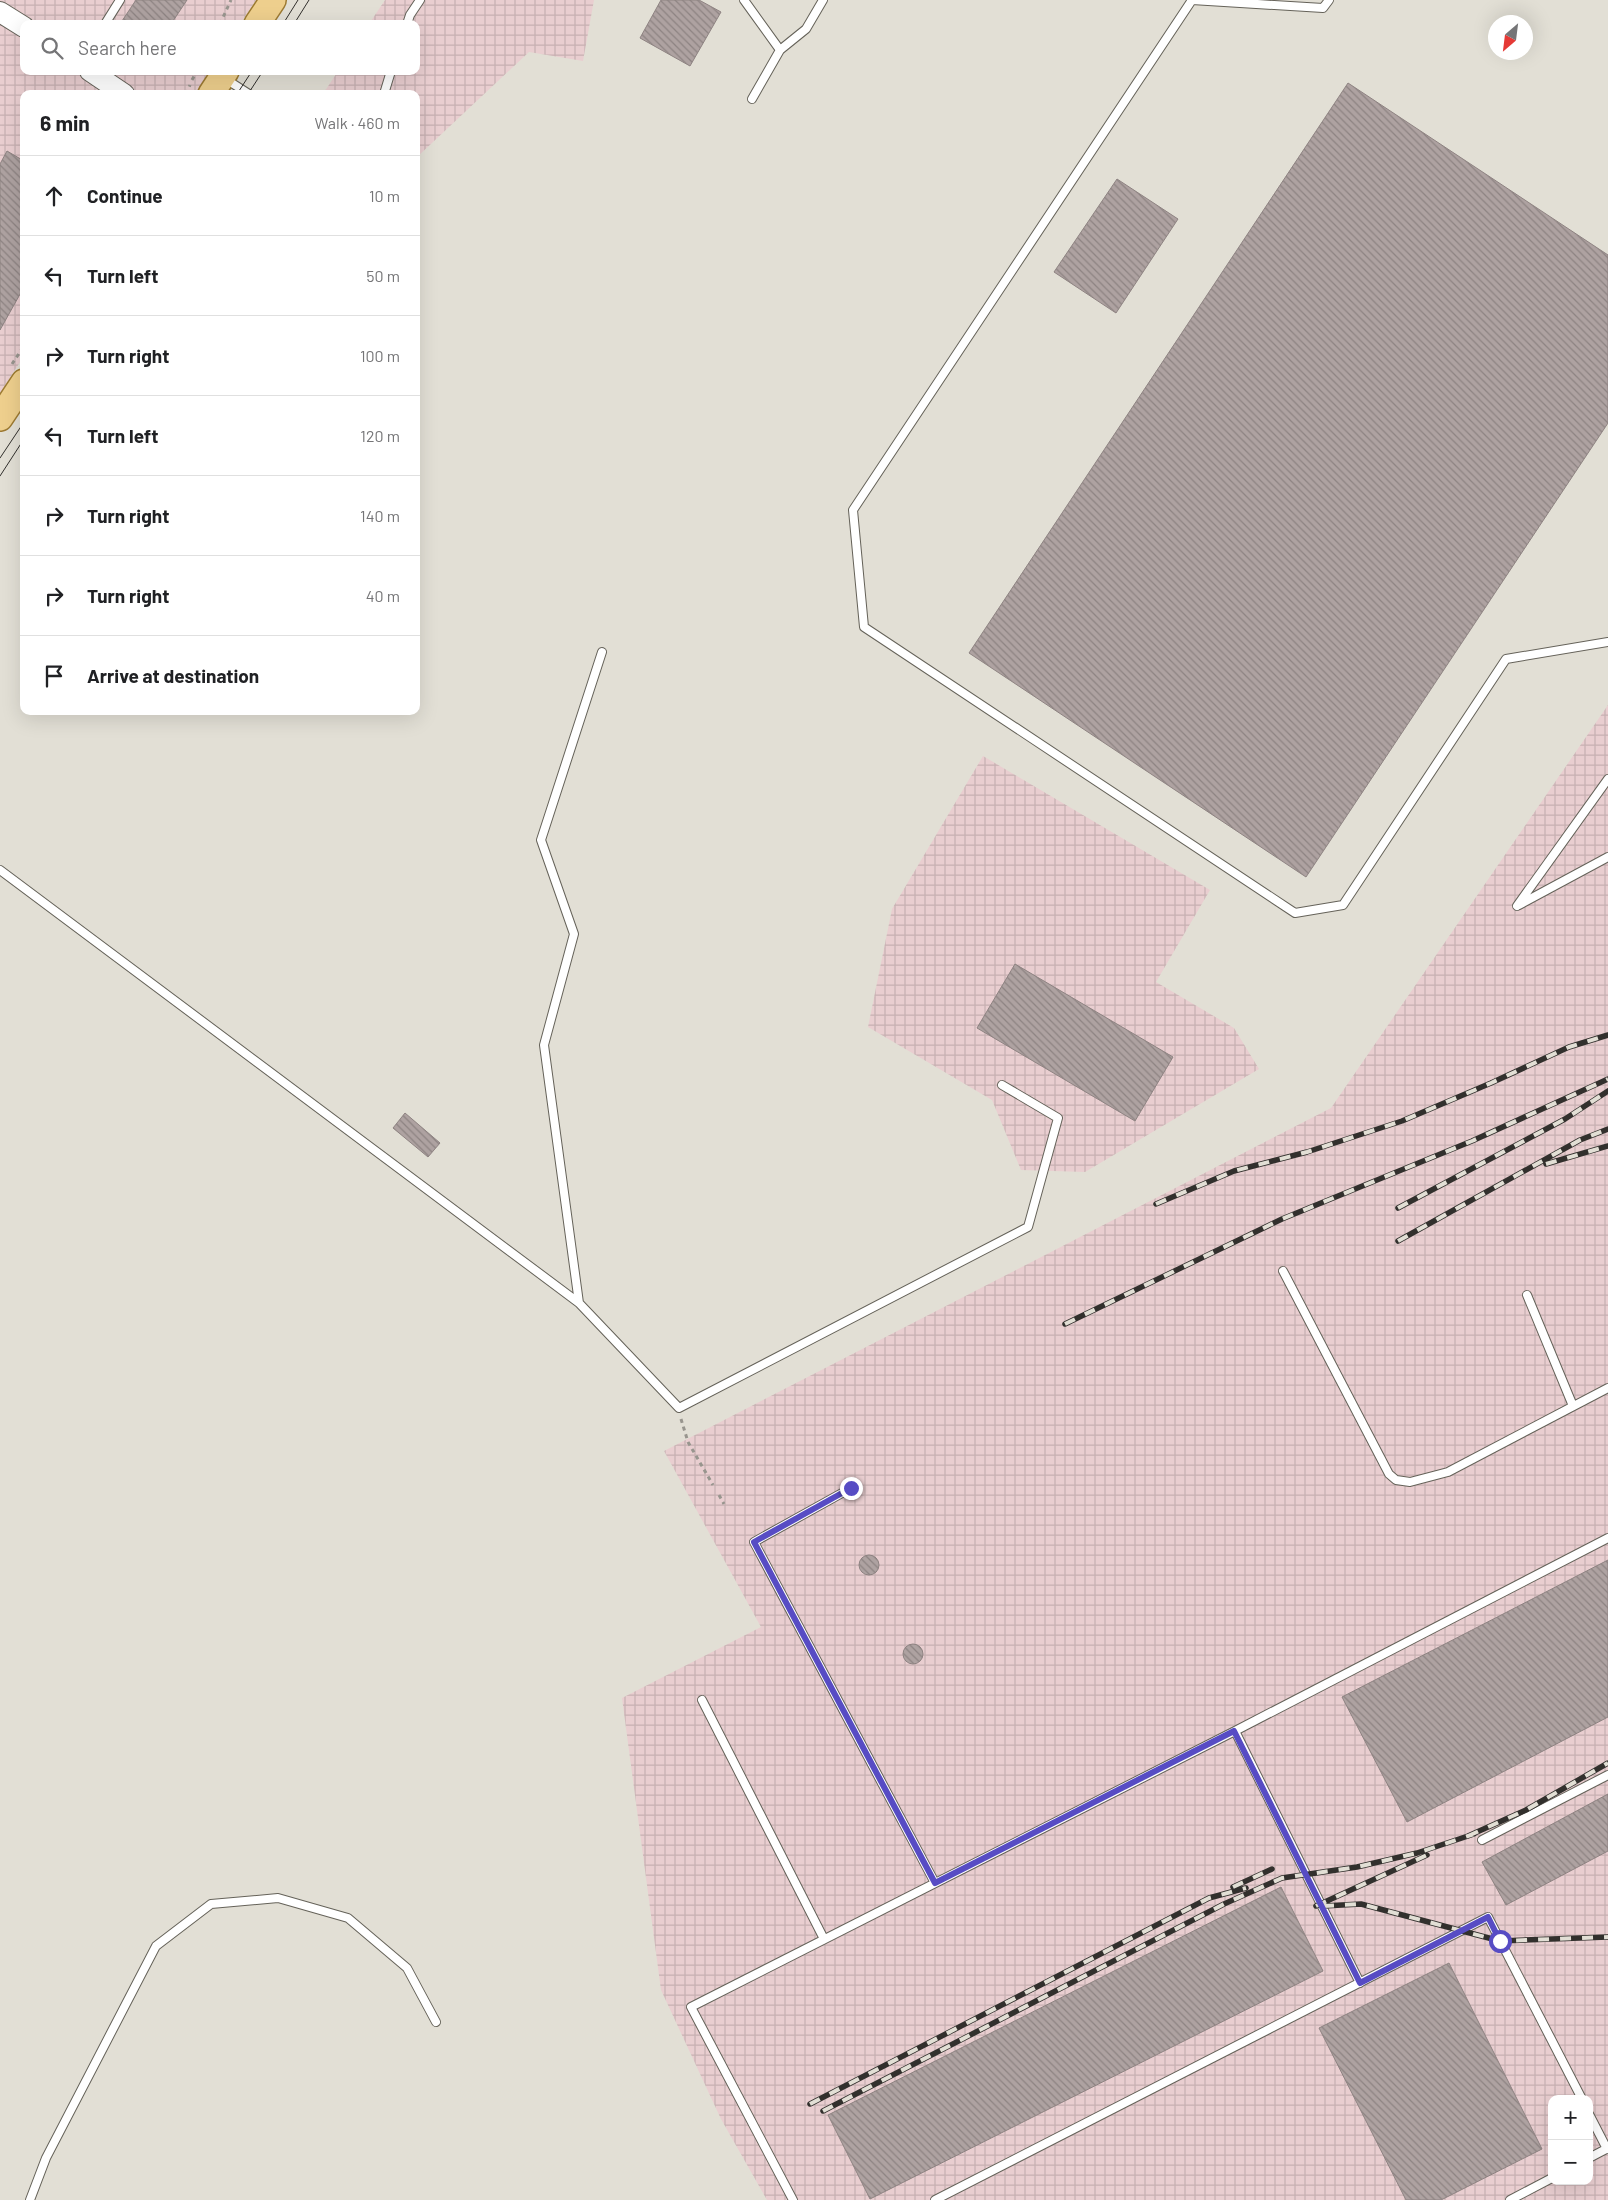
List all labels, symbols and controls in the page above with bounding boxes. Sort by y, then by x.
north arrow [1488,15,1533,60]
search box [20,20,420,75]
icon: search [38,34,66,62]
text: Search here [78,36,177,59]
text: 6 min [40,110,90,135]
text: Walk · 460 m [315,113,400,132]
icon: ahead [40,182,68,210]
text: Continue [87,184,163,207]
text: 10 m [369,186,400,205]
icon: left [40,262,68,290]
text: Turn left [87,264,158,287]
text: 50 m [366,266,400,285]
icon: right [40,342,68,370]
text: Turn right [87,344,169,367]
text: 100 m [360,346,400,365]
icon: left [40,422,68,450]
text: Turn left [87,424,158,447]
text: 120 m [360,426,400,445]
icon: right [40,502,68,530]
text: Turn right [87,504,169,527]
text: 140 m [360,506,400,525]
icon: right [40,582,68,610]
text: Turn right [87,584,169,607]
text: 40 m [366,586,400,605]
icon: arrive [40,662,68,690]
text: Arrive at destination [87,664,259,687]
route end [840,1477,863,1500]
route start [1489,1930,1512,1953]
map controls [1548,2095,1593,2185]
button: + [1548,2095,1593,2140]
button: − [1548,2140,1593,2185]

